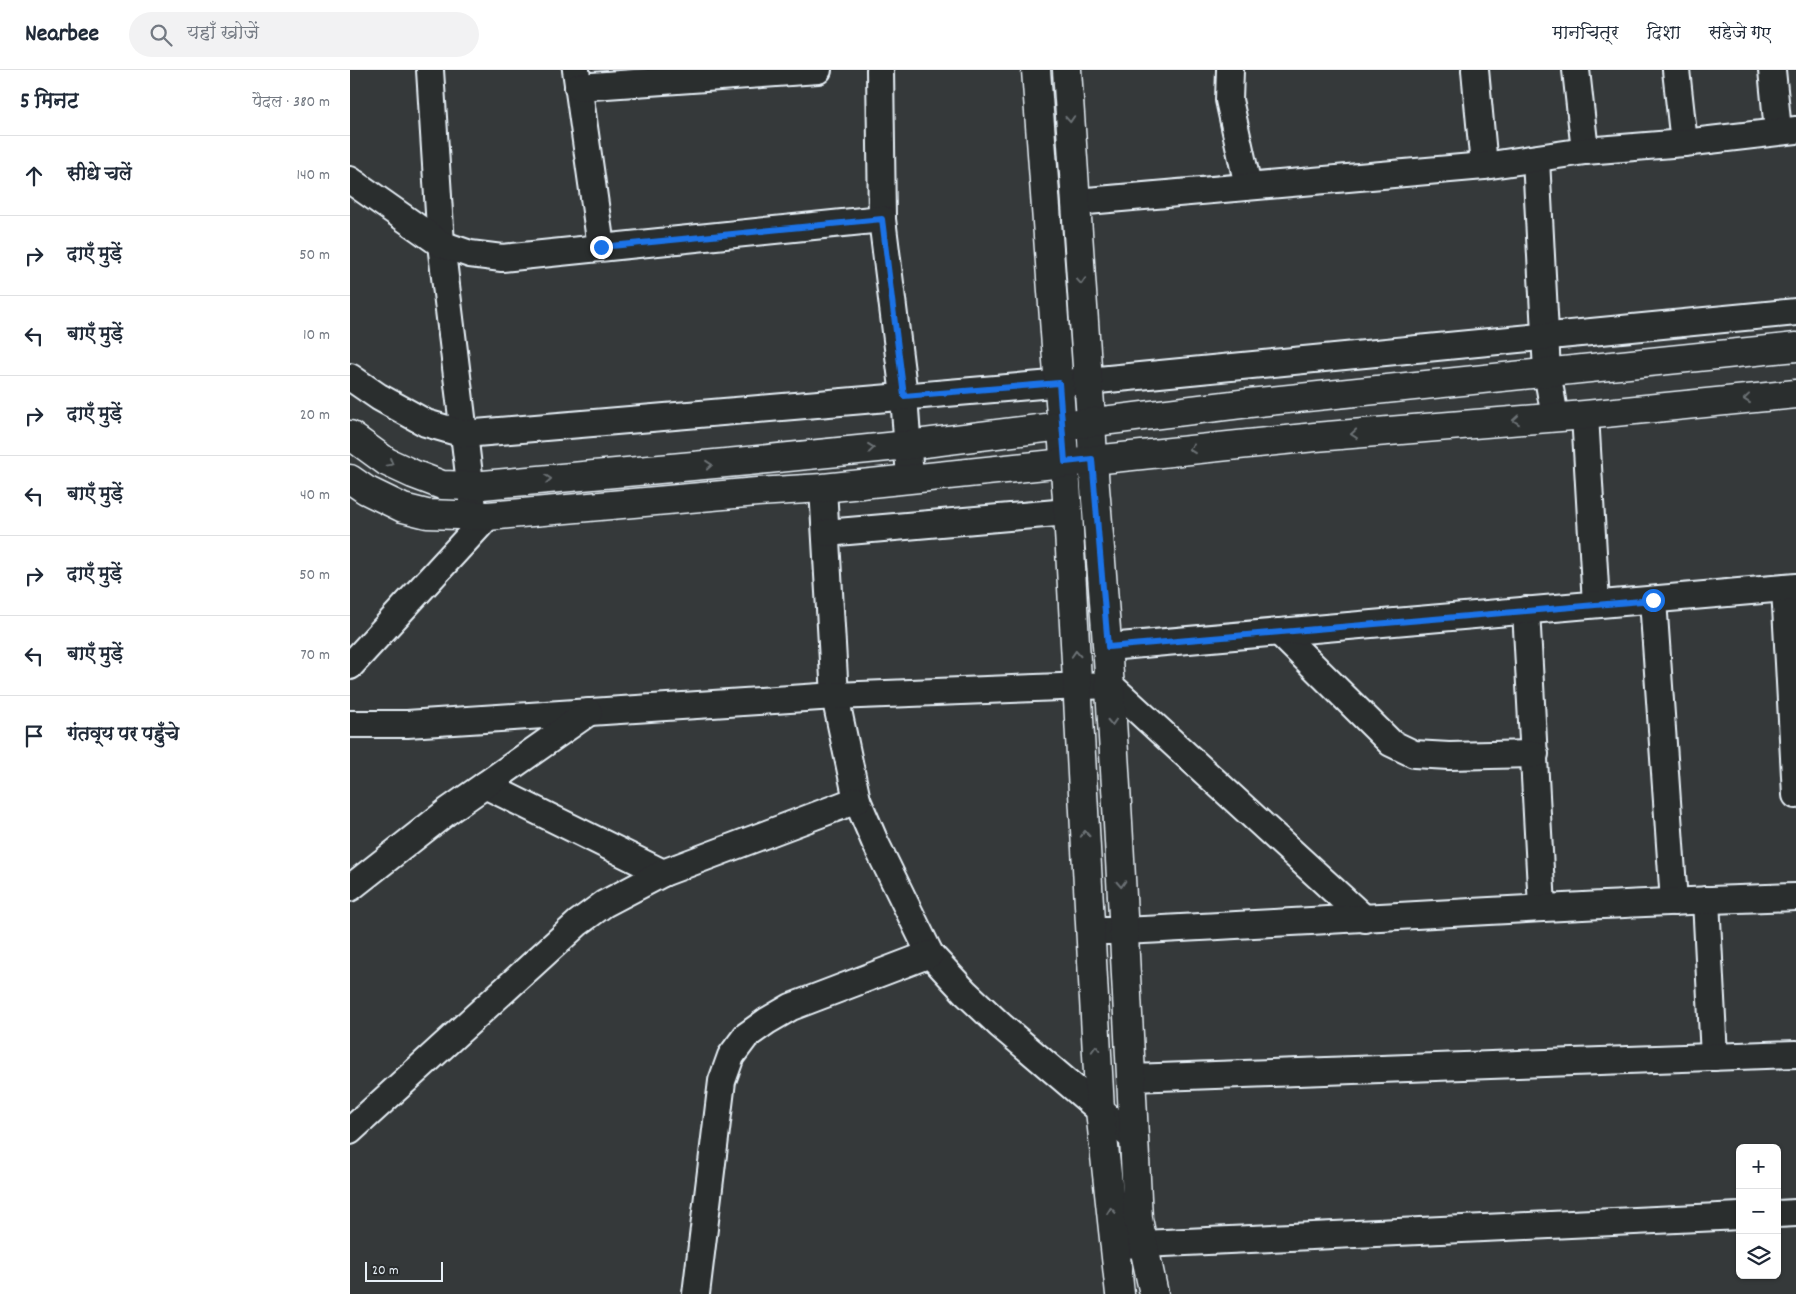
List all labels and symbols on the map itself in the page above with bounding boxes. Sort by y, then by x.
one-way arrow [1065,115,1076,123]
route end [590,236,613,259]
one-way arrow [1075,277,1086,285]
one-way arrow [1743,393,1751,404]
one-way arrow [1512,415,1520,426]
one-way arrow [1350,428,1358,439]
one-way arrow [867,443,875,454]
one-way arrow [1188,443,1196,454]
one-way arrow [385,457,394,467]
one-way arrow [706,459,714,470]
one-way arrow [544,474,552,485]
route start [1642,589,1665,612]
one-way arrow [1071,650,1082,658]
one-way arrow [1107,718,1118,726]
one-way arrow [1080,830,1091,838]
one-way arrow [1115,881,1126,889]
one-way arrow [1091,1045,1102,1053]
one-way arrow [1106,1206,1117,1214]
scale bar [365,1259,442,1282]

